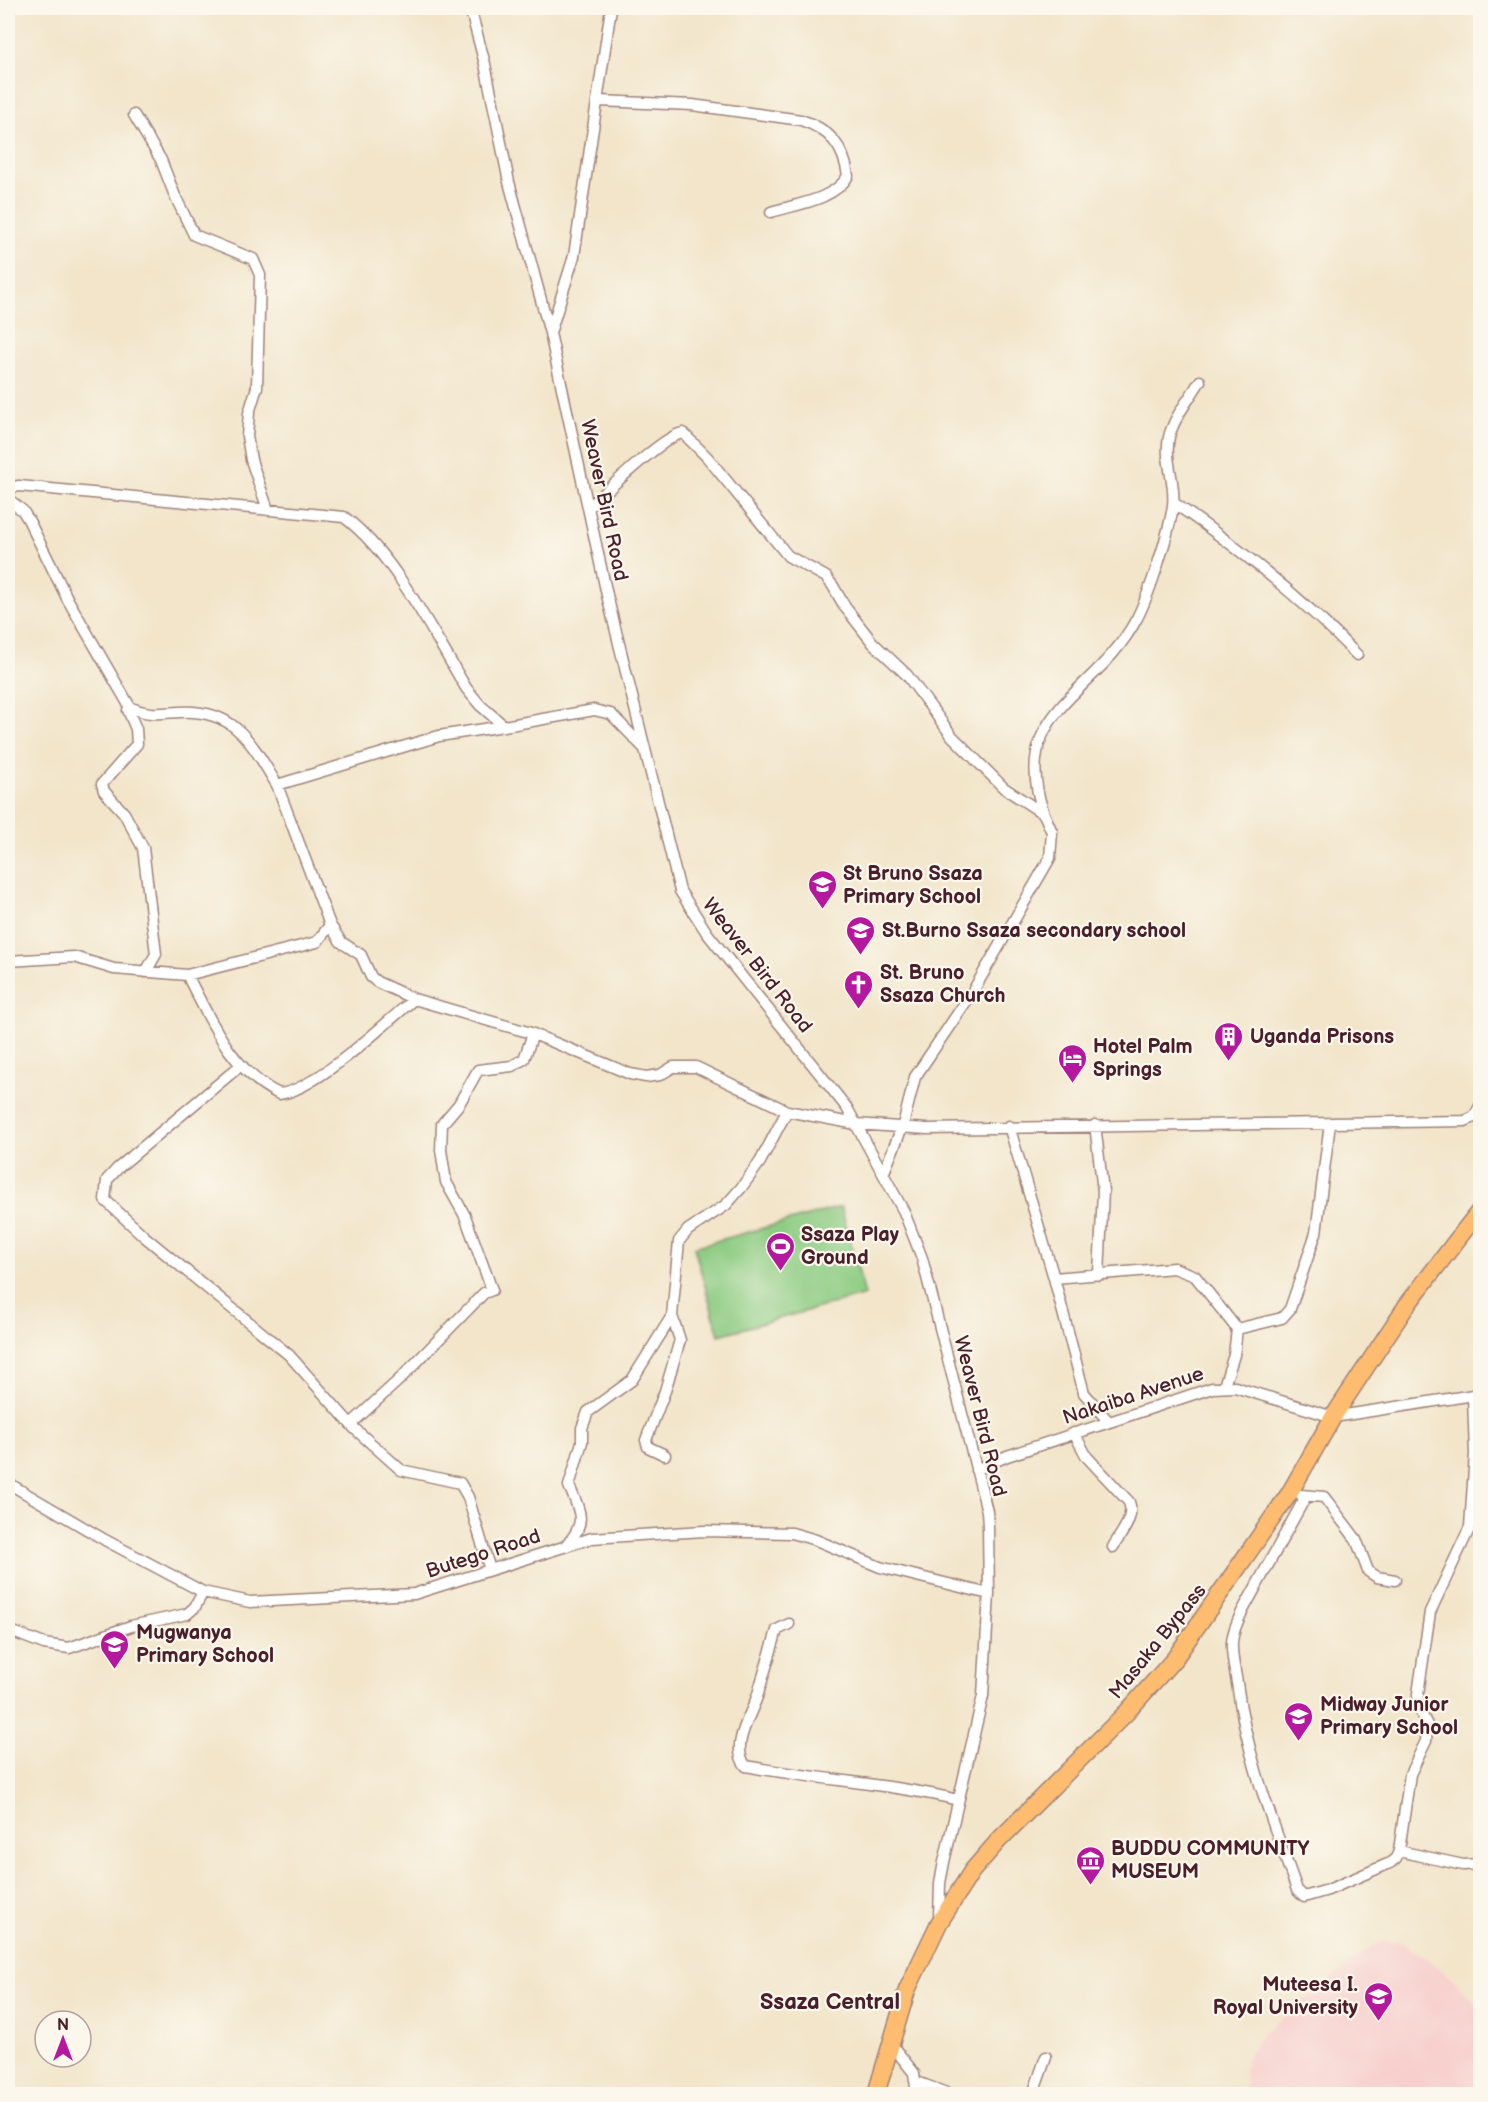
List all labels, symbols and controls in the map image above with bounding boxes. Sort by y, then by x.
street label: Weaver Bird Road [575,417,633,583]
place label: St Bruno Ssaza Primary School [843,862,983,909]
school or university icon: St Bruno Ssaza Primary School [806,868,838,910]
street label: Weaver Bird Road [697,893,817,1038]
school or university icon: St.Burno Ssaza secondary school [845,914,877,956]
place label: St.Burno Ssaza secondary school [882,919,1186,943]
place label: St. Bruno Ssaza Church [880,961,1005,1008]
church icon: St. Bruno Ssaza Church [843,968,875,1010]
building icon: Uganda Prisons [1213,1020,1245,1062]
place label: Uganda Prisons [1250,1025,1394,1049]
place label: Hotel Palm Springs [1093,1035,1193,1082]
hotel icon: Hotel Palm Springs [1056,1042,1088,1084]
place label: Ssaza Play Ground [801,1223,900,1270]
sports icon: Ssaza Play Ground [764,1230,796,1272]
street label: Weaver Bird Road [948,1334,1012,1499]
street label: Nakaiba Avenue [1060,1362,1207,1430]
street label: Butego Road [423,1524,544,1584]
street label: Masaka Bypass [1104,1579,1212,1704]
place label: Mugwanya Primary School [136,1621,274,1668]
school or university icon: Mugwanya Primary School [99,1628,131,1670]
place label: Midway Junior Primary School [1320,1693,1458,1740]
school or university icon: Midway Junior Primary School [1283,1700,1315,1742]
place label: BUDDU COMMUNITY MUSEUM [1111,1837,1310,1884]
museum icon: BUDDU COMMUNITY MUSEUM [1074,1844,1106,1886]
place label: Muteesa I. Royal University [1213,1973,1359,2020]
school or university icon: Muteesa I. Royal University [1363,1980,1395,2022]
district label: Ssaza Central [760,1989,900,2016]
north arrow [33,2009,93,2069]
text: N [57,2016,69,2035]

